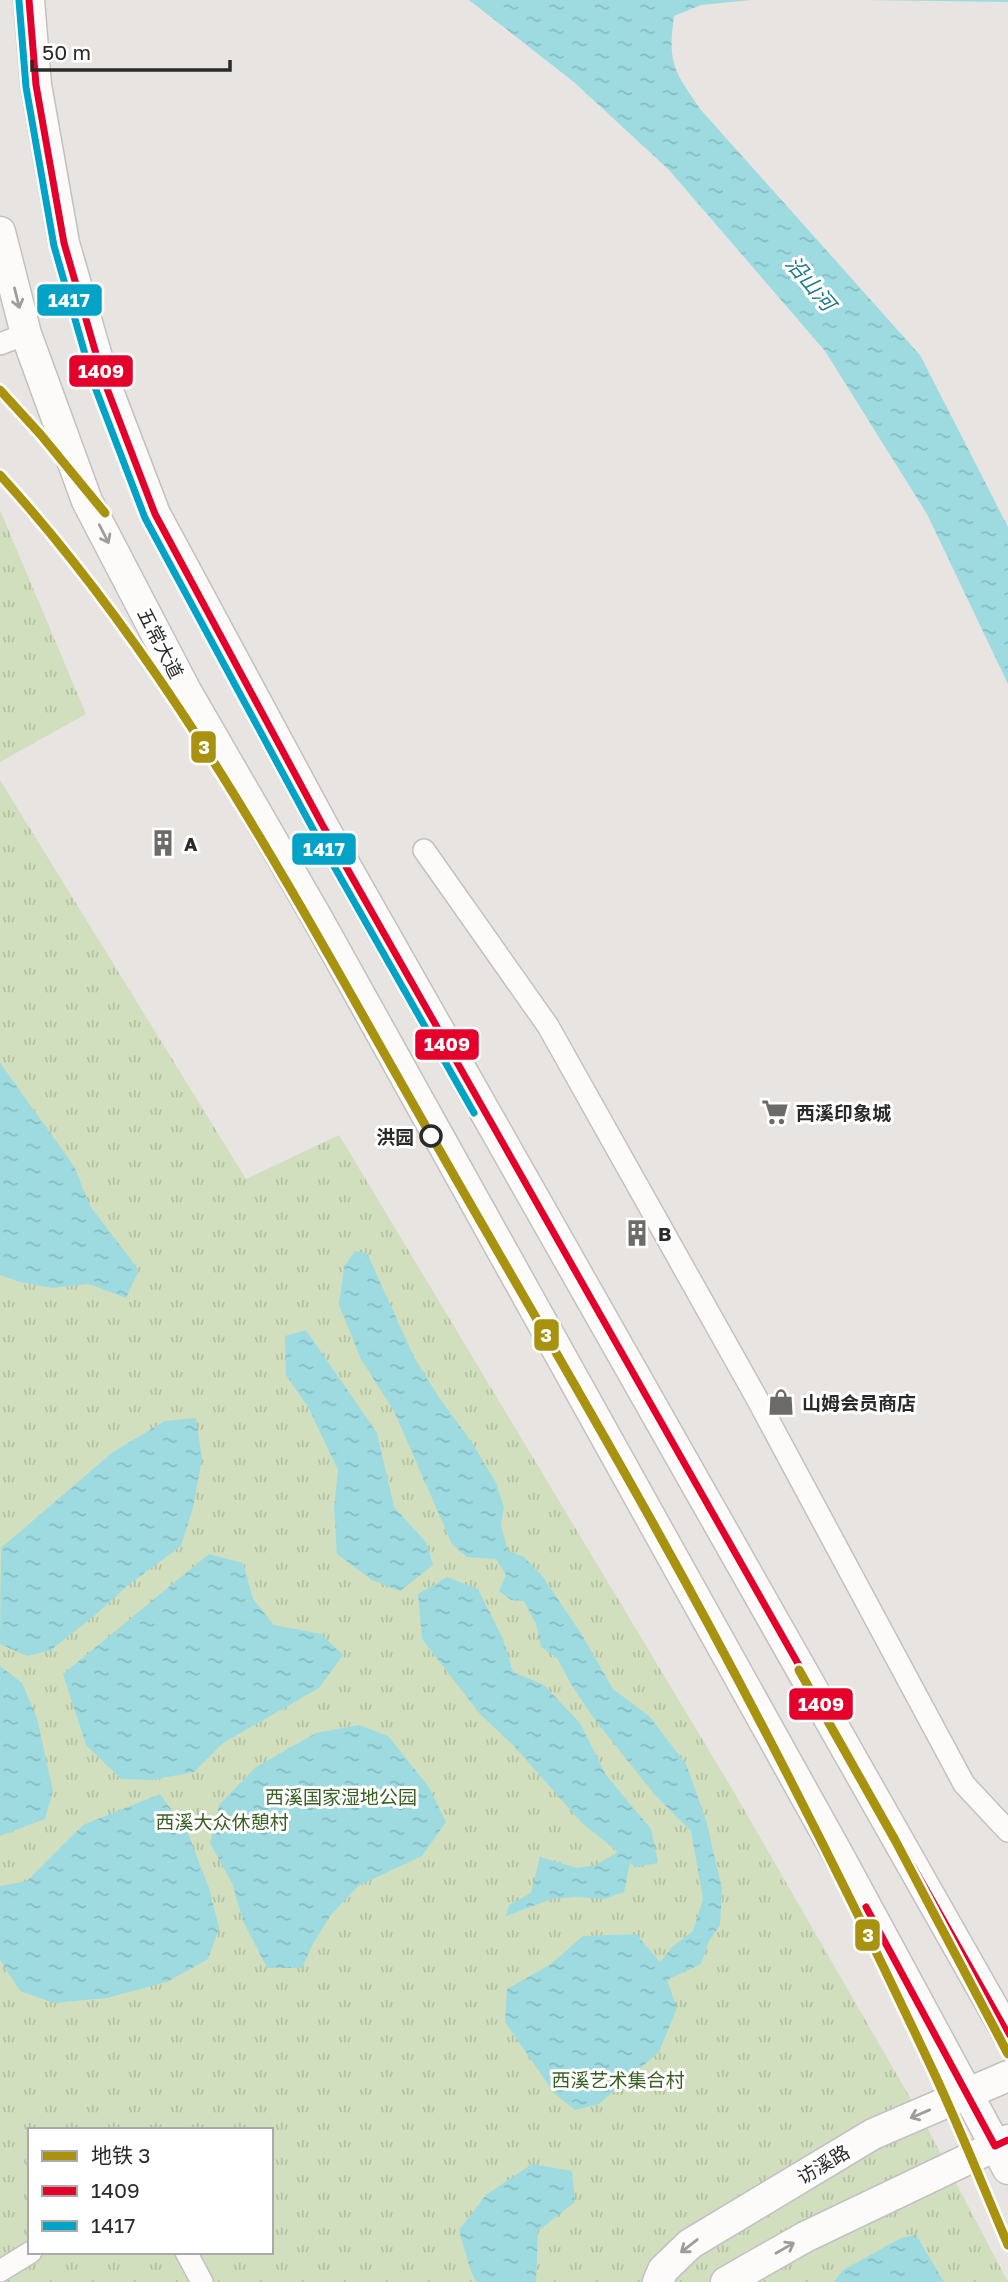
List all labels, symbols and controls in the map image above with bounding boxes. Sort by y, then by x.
scale bar [32,28,229,72]
text: 50 m [42,39,91,65]
water label: 沿山河 [781,251,844,319]
line badge: 1417 [36,283,103,317]
one-way arrow [11,287,24,309]
text: 1417 [48,288,90,311]
line badge: 1409 [68,354,134,388]
text: 1409 [78,359,124,382]
one-way arrow [98,523,112,544]
street label: 五常大道 [133,604,189,682]
line badge: 3 [190,730,217,764]
text: 3 [198,735,210,758]
building icon: A [148,828,178,858]
place label: A [184,832,198,855]
line badge: 1417 [291,832,357,866]
text: 1417 [303,837,345,860]
line badge: 1409 [414,1028,480,1061]
text: 1409 [424,1032,470,1055]
supermarket icon: 西溪印象城 [760,1097,790,1127]
place label: 西溪印象城 [796,1101,891,1124]
place label: 洪园 [376,1125,414,1148]
marker: 洪园 [420,1125,442,1147]
building icon: B [622,1218,652,1248]
place label: B [658,1222,671,1245]
line badge: 3 [533,1318,560,1352]
text: 3 [540,1323,552,1346]
shop icon: 山姆会员商店 [766,1387,796,1417]
place label: 山姆会员商店 [802,1391,916,1414]
line badge: 1409 [788,1687,854,1721]
text: 1409 [798,1692,844,1715]
park label: 西溪国家湿地公园 [265,1785,417,1808]
park label: 西溪大众休憩村 [155,1810,289,1833]
line badge: 3 [854,1918,881,1952]
text: 3 [862,1923,874,1946]
park label: 西溪艺术集合村 [551,2068,685,2091]
one-way arrow [910,2108,931,2121]
legend [28,2128,273,2254]
street label: 访溪路 [793,2139,853,2189]
text: 地铁 3 [91,2142,151,2168]
text: 1409 [91,2177,140,2203]
text: 1417 [91,2212,135,2238]
one-way arrow [681,2239,699,2254]
one-way arrow [775,2241,795,2255]

